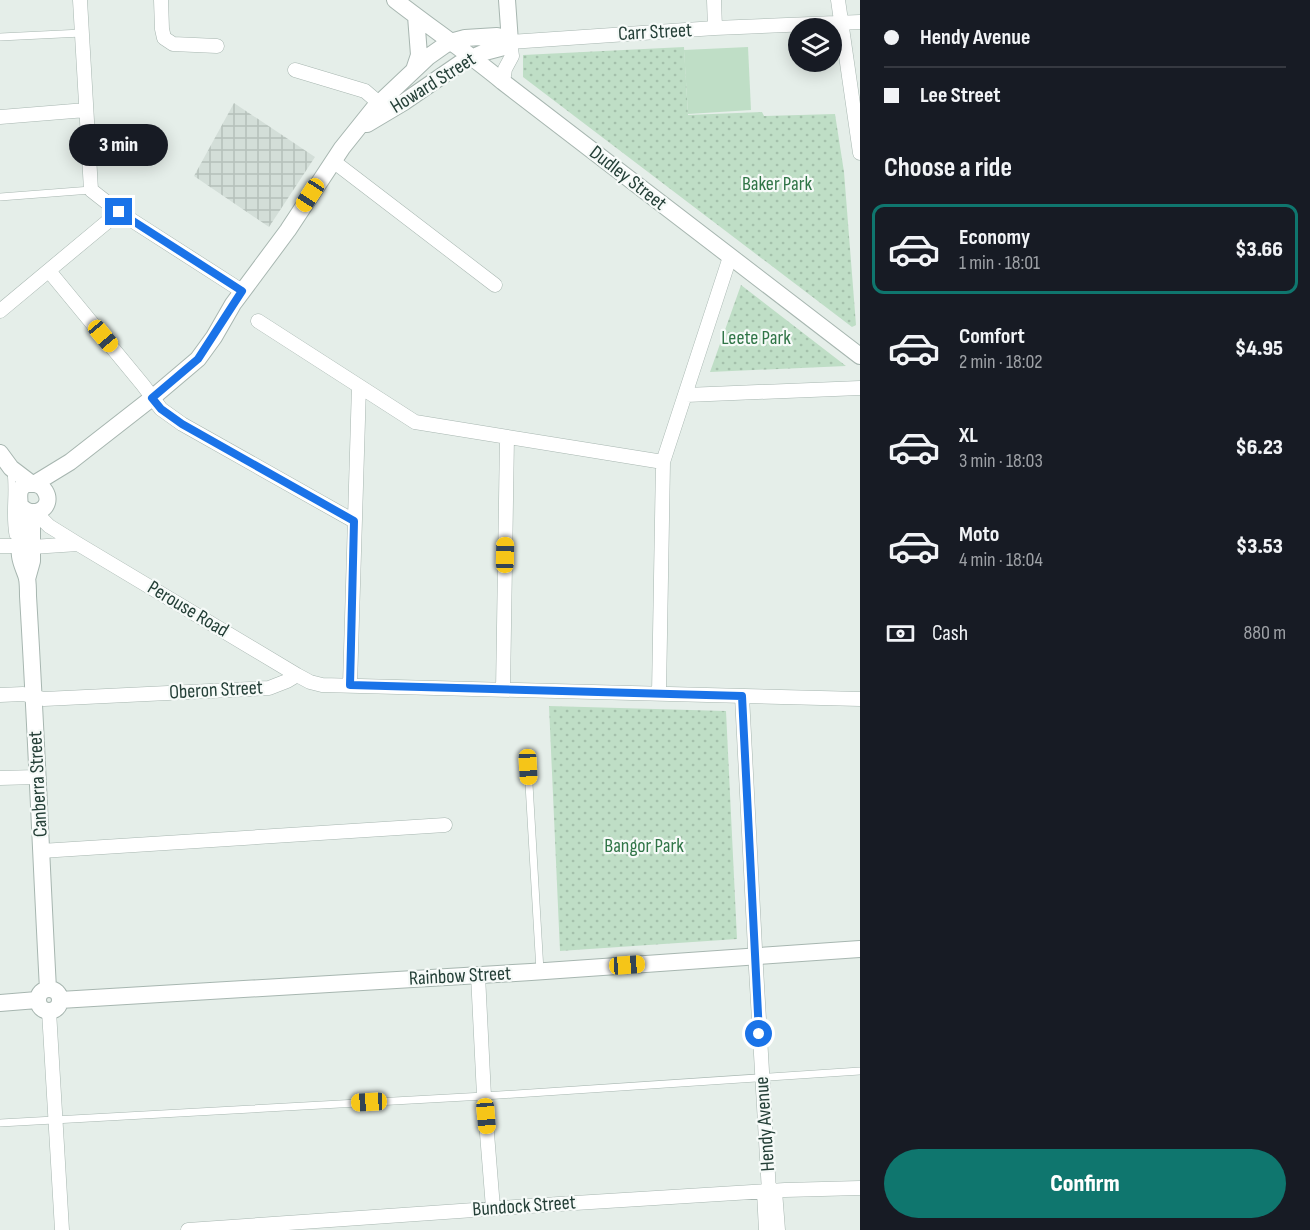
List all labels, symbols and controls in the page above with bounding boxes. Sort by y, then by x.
street label: Carr Street [617,18,693,46]
map controls [788,18,842,72]
button: layers [788,18,842,72]
text: Hendy Avenue [920,24,1030,51]
street label: Howard Street [386,47,480,119]
text: Lee Street [920,82,1001,109]
callout: 3 min [70,125,168,167]
text: 3 min [99,133,138,157]
street label: Dudley Street [585,140,671,216]
text: Choose a ride [884,152,1012,184]
park label: Baker Park [742,172,812,196]
car [293,175,327,215]
route end [105,198,132,225]
icon: car [887,222,941,276]
text: Economy [959,224,1030,251]
text: $3.66 [1235,236,1283,263]
text: 1 min · 18:01 [959,251,1040,275]
car [85,316,121,356]
icon: car [887,321,941,375]
text: Comfort [959,323,1025,350]
park label: Leete Park [721,326,791,350]
text: $4.95 [1235,335,1283,362]
text: 2 min · 18:02 [959,350,1043,374]
icon: car [887,420,941,474]
text: XL [959,422,978,449]
text: $6.23 [1235,434,1283,461]
text: 3 min · 18:03 [959,449,1043,473]
icon: car [887,519,941,573]
text: Moto [959,521,999,548]
text: $3.53 [1236,533,1283,560]
car [496,537,514,573]
text: 4 min · 18:04 [959,548,1043,572]
street label: Perouse Road [143,575,233,643]
icon: cash [884,617,917,650]
text: Cash [932,620,968,647]
text: 880 m [1244,621,1286,645]
street label: Oberon Street [168,676,264,704]
street label: Canberra Street [23,730,53,838]
car [518,749,538,785]
park label: Bangor Park [604,834,684,858]
car [608,955,646,975]
street label: Rainbow Street [408,961,512,991]
route start [745,1020,772,1047]
street label: Hendy Avenue [750,1076,780,1172]
car [351,1092,387,1112]
car [475,1097,497,1135]
button: Confirm [884,1149,1286,1218]
street label: Bundock Street [472,1190,576,1222]

